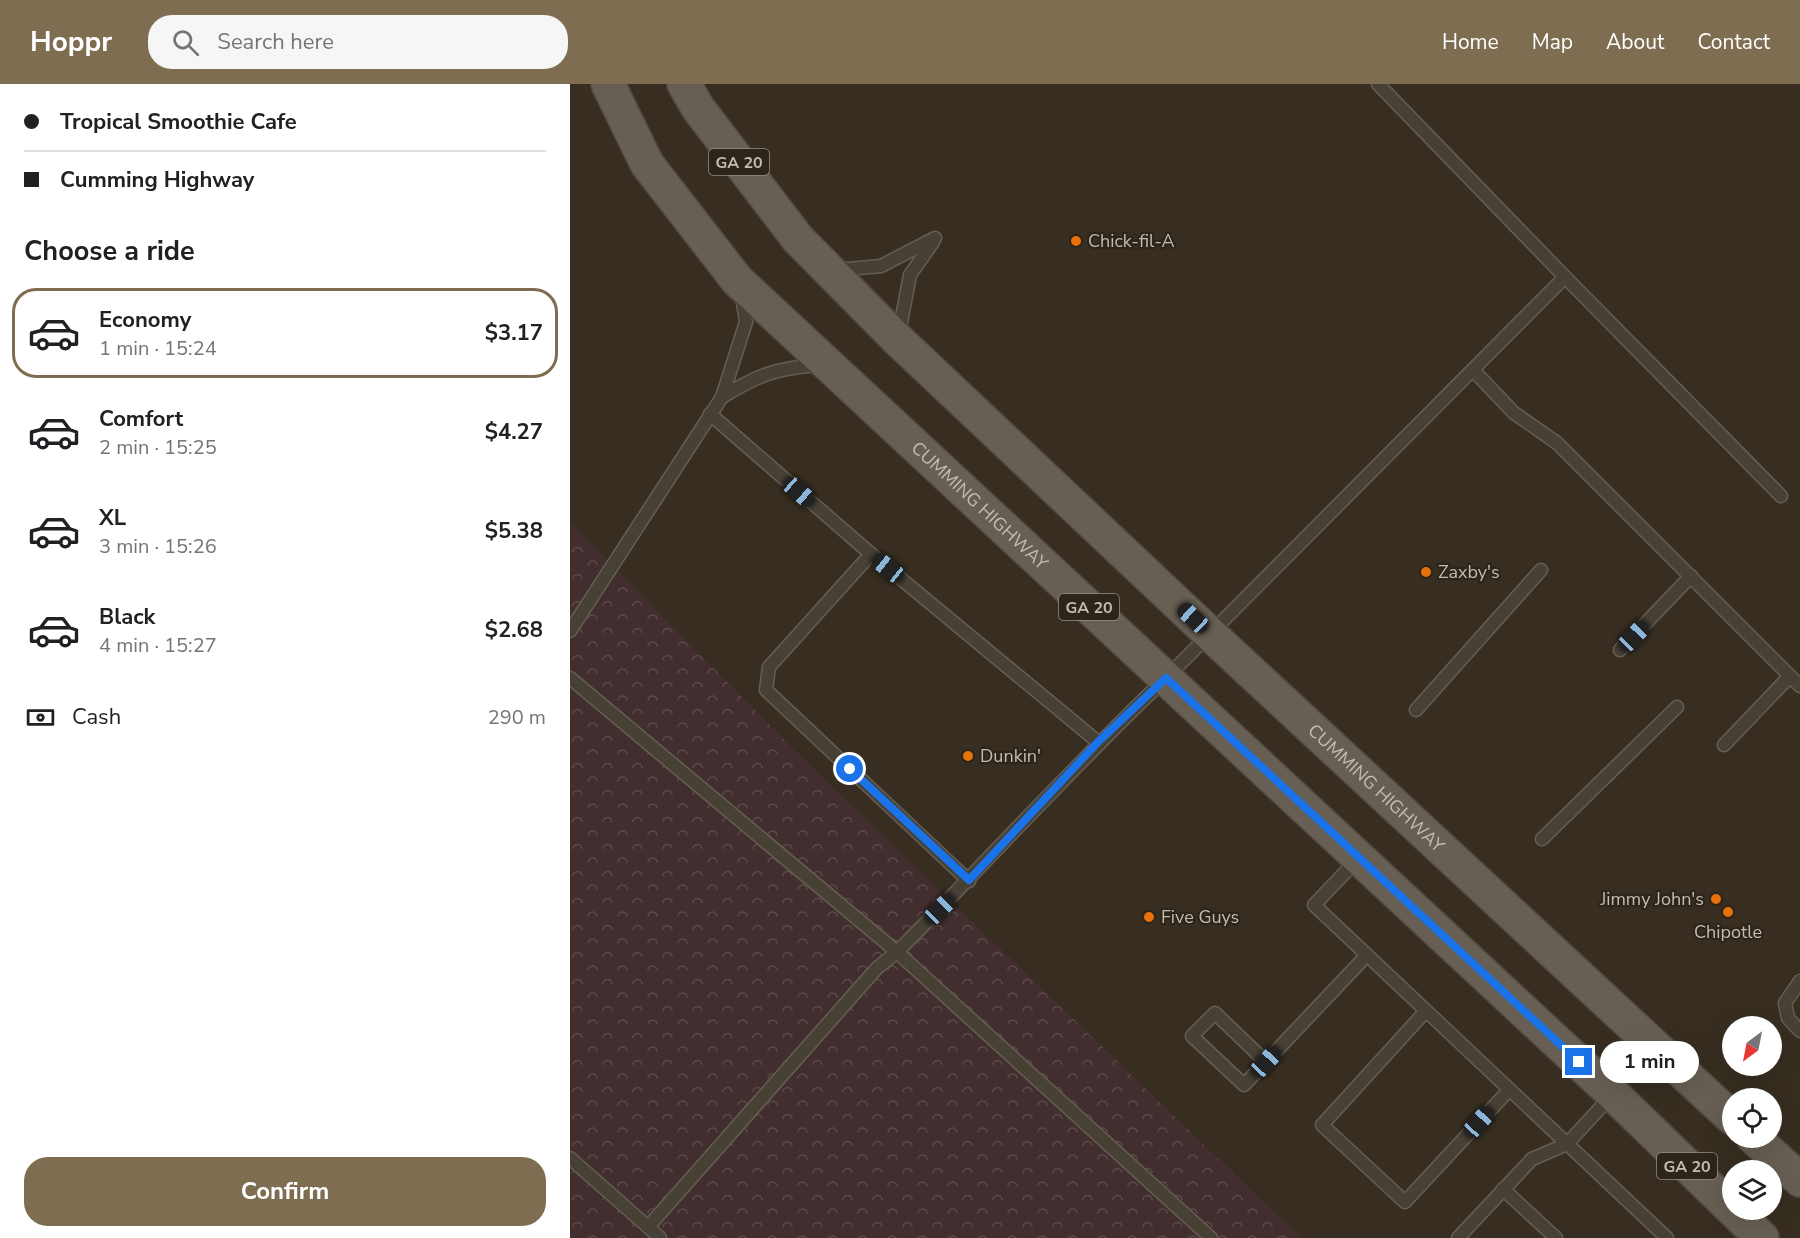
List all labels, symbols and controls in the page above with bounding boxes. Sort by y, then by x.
search box [148,15,568,69]
text: Hoppr [30,23,112,61]
icon: search [169,26,202,59]
text: Search here [217,27,334,57]
text: Home [1442,28,1499,56]
text: Map [1532,28,1573,56]
text: About [1606,28,1664,56]
text: Contact [1697,28,1770,56]
text: Tropical Smoothie Cafe [60,107,297,137]
road number: GA 20 [709,149,769,175]
text: Cumming Highway [60,165,254,195]
place label: Chick-fil-A [1088,229,1175,253]
text: Choose a ride [24,233,195,270]
marker: Chick-fil-A [1069,234,1083,248]
text: Economy [99,305,191,335]
icon: car [27,306,81,360]
text: $3.17 [485,318,543,348]
text: 1 min · 15:24 [99,335,217,362]
text: Comfort [99,404,183,434]
icon: car [27,405,81,459]
text: $4.27 [485,417,543,447]
text: 2 min · 15:25 [99,434,217,461]
street label: CUMMING HIGHWAY [906,436,1053,575]
car [780,473,818,511]
text: XL [99,503,126,533]
icon: car [27,504,81,558]
text: $5.38 [485,516,543,546]
text: 3 min · 15:26 [99,533,217,560]
car [868,550,908,586]
place label: Zaxby's [1438,560,1500,584]
marker: Zaxby's [1419,565,1433,579]
road number: GA 20 [1059,594,1119,620]
car [1174,599,1212,637]
text: Black [99,602,155,632]
icon: car [27,603,81,657]
text: $2.68 [485,615,543,645]
car [1615,617,1653,655]
text: 4 min · 15:27 [99,632,217,659]
icon: cash [24,701,57,734]
text: Cash [72,702,121,732]
text: 290 m [488,704,546,731]
street label: CUMMING HIGHWAY [1303,719,1450,858]
place label: Dunkin' [980,744,1041,768]
marker: Dunkin' [961,749,975,763]
route start [836,755,863,782]
place label: Jimmy John's [1599,887,1704,911]
car [921,890,959,928]
marker: Jimmy John's [1709,892,1723,906]
place label: Five Guys [1161,905,1239,929]
marker: Chipotle [1721,905,1735,919]
marker: Five Guys [1142,910,1156,924]
place label: Chipotle [1694,920,1762,944]
north arrow [1722,1016,1782,1076]
map controls [1722,1016,1782,1220]
callout: 1 min [1600,1041,1699,1083]
car [1247,1043,1285,1081]
route end [1565,1048,1592,1075]
text: 1 min [1624,1048,1675,1075]
button: locate [1722,1088,1782,1148]
car [1460,1103,1498,1141]
road number: GA 20 [1657,1153,1717,1179]
button: Confirm [24,1157,546,1226]
button: layers [1722,1160,1782,1220]

